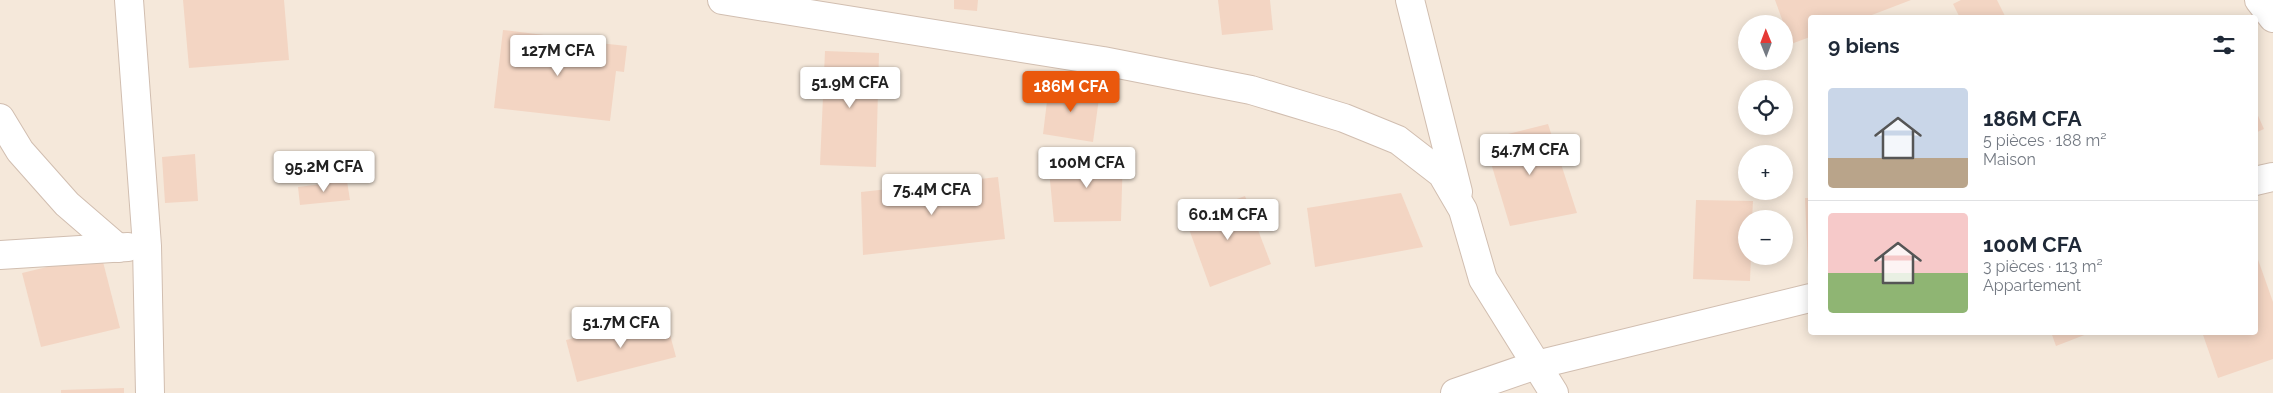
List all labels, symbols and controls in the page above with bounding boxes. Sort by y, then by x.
north arrow [1738,15,1792,70]
map controls [1738,15,1793,265]
icon: filters [2210,31,2238,59]
text: 9 biens [1828,33,1900,58]
pin: 127M CFA [506,34,610,77]
text: 127M CFA [521,41,595,60]
pin: 51.9M CFA [793,66,907,109]
pin: 186M CFA [1019,70,1123,113]
text: 51.9M CFA [811,73,889,92]
text: 186M CFA [1033,77,1109,96]
button: locate [1738,80,1793,135]
text: 186M CFA [1983,106,2082,131]
icon: home [1868,108,1928,168]
text: 5 pièces · 188 m² [1983,131,2106,150]
pin: 54.7M CFA [1473,134,1587,176]
text: 54.7M CFA [1491,140,1569,159]
button: + [1738,145,1793,200]
pin: 100M CFA [1035,146,1139,189]
pin: 95.2M CFA [267,150,381,193]
text: Maison [1983,150,2036,169]
text: 100M CFA [1049,153,1125,172]
text: 95.2M CFA [285,157,363,176]
pin: 75.4M CFA [875,174,989,216]
text: 75.4M CFA [893,180,971,199]
pin: 60.1M CFA [1171,198,1285,241]
text: 60.1M CFA [1189,205,1267,224]
button: − [1738,210,1793,265]
text: 100M CFA [1983,232,2082,257]
icon: home [1868,233,1928,293]
text: 3 pièces · 113 m² [1983,257,2103,276]
text: Appartement [1983,276,2081,295]
pin: 51.7M CFA [564,306,678,349]
text: 51.7M CFA [583,313,659,332]

